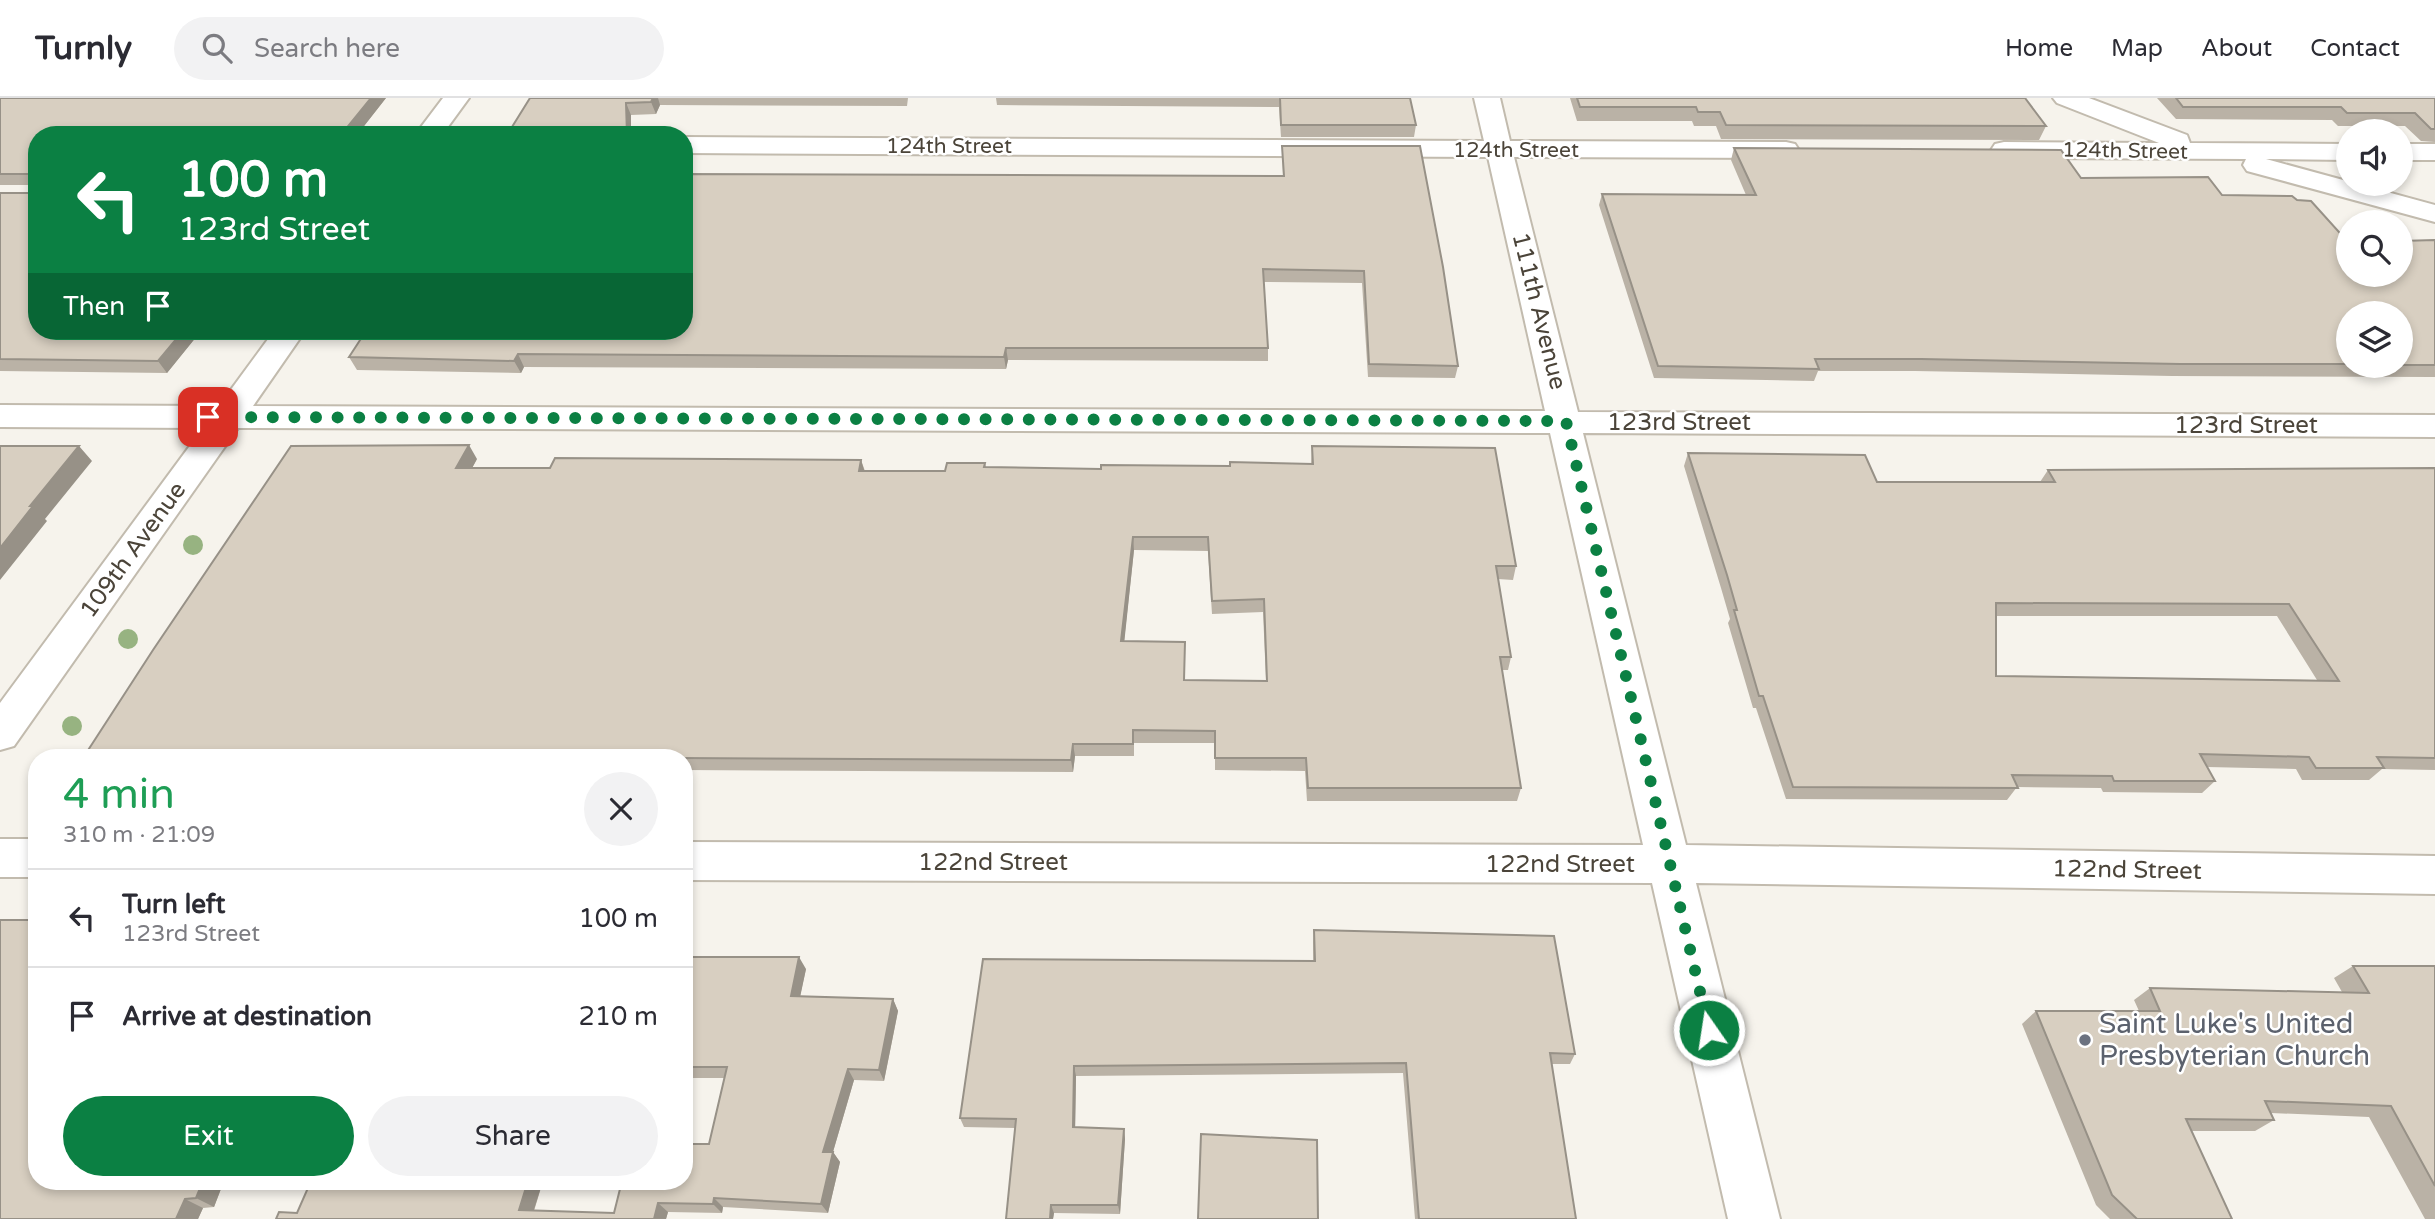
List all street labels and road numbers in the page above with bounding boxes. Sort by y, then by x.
street label: 124th Street [886,134,1012,159]
street label: 124th Street [2062,137,2188,165]
street label: 124th Street [1453,138,1579,163]
street label: 111th Avenue [1505,229,1573,393]
street label: 123rd Street [1607,408,1751,437]
street label: 123rd Street [2174,411,2318,440]
street label: 109th Avenue [74,476,192,624]
street label: 122nd Street [918,848,1068,877]
street label: 122nd Street [1485,850,1635,879]
street label: 122nd Street [2052,854,2202,886]

